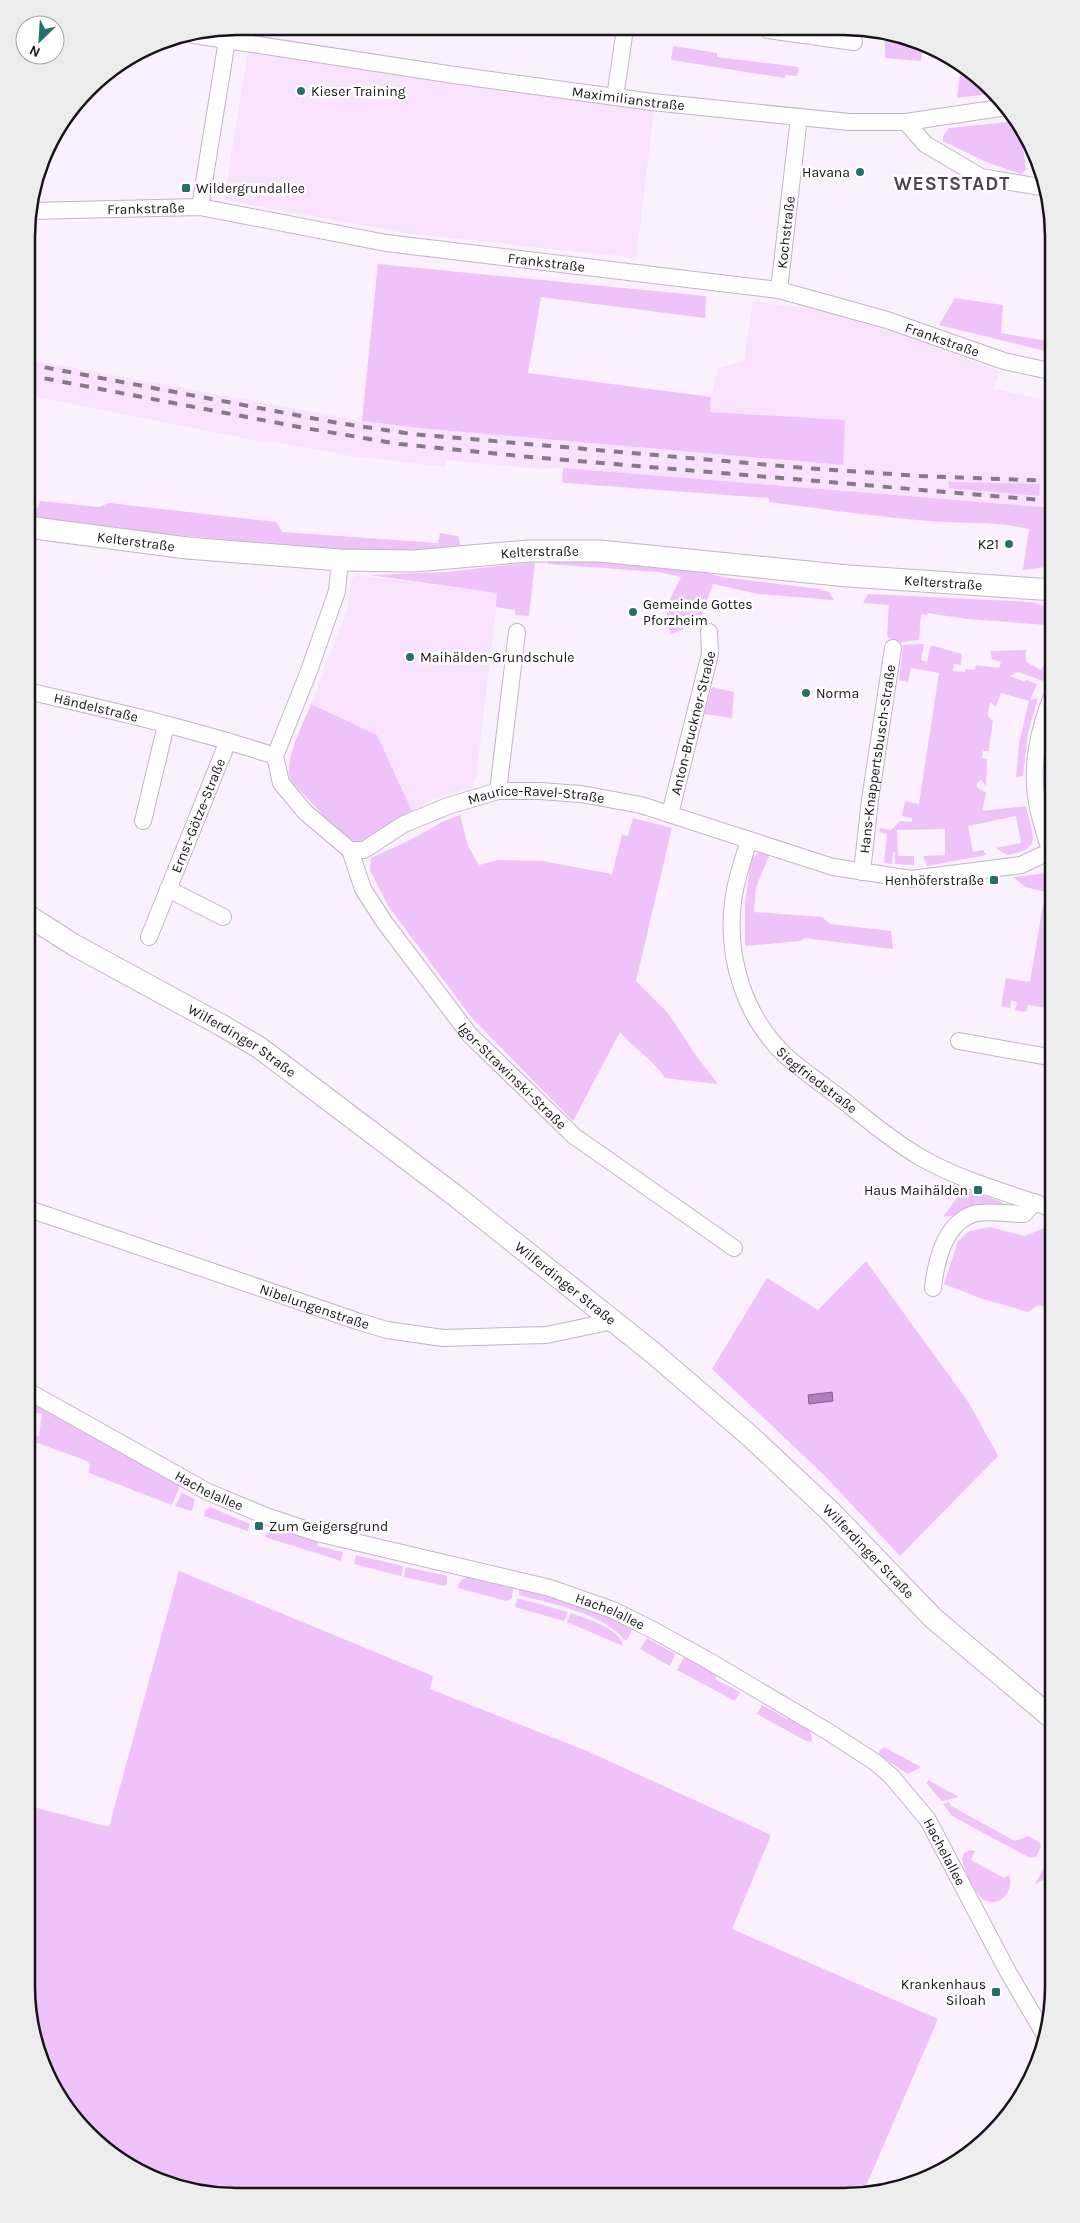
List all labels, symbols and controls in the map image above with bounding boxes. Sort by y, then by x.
north arrow [15,15,65,65]
text: N [27,42,43,61]
place label: Kieser Training [311,83,406,100]
street label: Maximilianstraße [571,83,686,114]
marker: Kieser Training [295,85,307,97]
place label: Havana [802,164,850,181]
marker: Havana [854,166,866,178]
district label: WESTSTADT [894,173,1010,195]
place label: Wildergrundallee [196,180,305,197]
marker: Wildergrundallee [180,182,192,194]
street label: Kochstraße [774,195,799,270]
street label: Frankstraße [107,199,185,218]
street label: Frankstraße [507,250,586,276]
street label: Frankstraße [903,319,982,361]
street label: Kelterstraße [96,528,176,555]
place label: K21 [978,536,999,553]
marker: K21 [1003,538,1015,550]
street label: Kelterstraße [500,543,579,562]
street label: Kelterstraße [904,572,983,594]
place label: Gemeinde Gottes Pforzheim [643,596,753,629]
marker: Gemeinde Gottes Pforzheim [627,606,639,618]
place label: Maihälden-Grundschule [420,649,575,666]
street label: Anton-Bruckner-Straße [667,649,719,797]
marker: Maihälden-Grundschule [404,651,416,663]
street label: Hans-Knappertsbusch-Straße [856,663,899,854]
place label: Norma [816,685,859,702]
marker: Norma [800,687,812,699]
street label: Händelstraße [52,689,140,726]
street label: Ernst-Götze-Straße [168,756,229,875]
street label: Maurice-Ravel-Straße [466,783,606,809]
place label: Henhöferstraße [885,872,984,889]
marker: Henhöferstraße [988,874,1000,886]
street label: Wilferdinger Straße [185,1001,299,1081]
street label: Igor-Strawinski-Straße [454,1019,570,1133]
street label: Siegfriedstraße [772,1043,860,1117]
place label: Haus Maihälden [864,1182,968,1199]
marker: Haus Maihälden [972,1184,984,1196]
street label: Wilferdinger Straße [511,1238,619,1329]
street label: Nibelungenstraße [257,1280,371,1333]
street label: Hachelallee [172,1467,246,1515]
street label: Wilferdinger Straße [819,1501,918,1602]
place label: Zum Geigersgrund [269,1518,388,1535]
marker: Zum Geigersgrund [253,1520,265,1532]
street label: Hachelallee [573,1590,648,1634]
street label: Hachelallee [920,1815,969,1889]
place label: Krankenhaus Siloah [901,1976,986,2009]
marker: Krankenhaus Siloah [990,1986,1002,1998]

